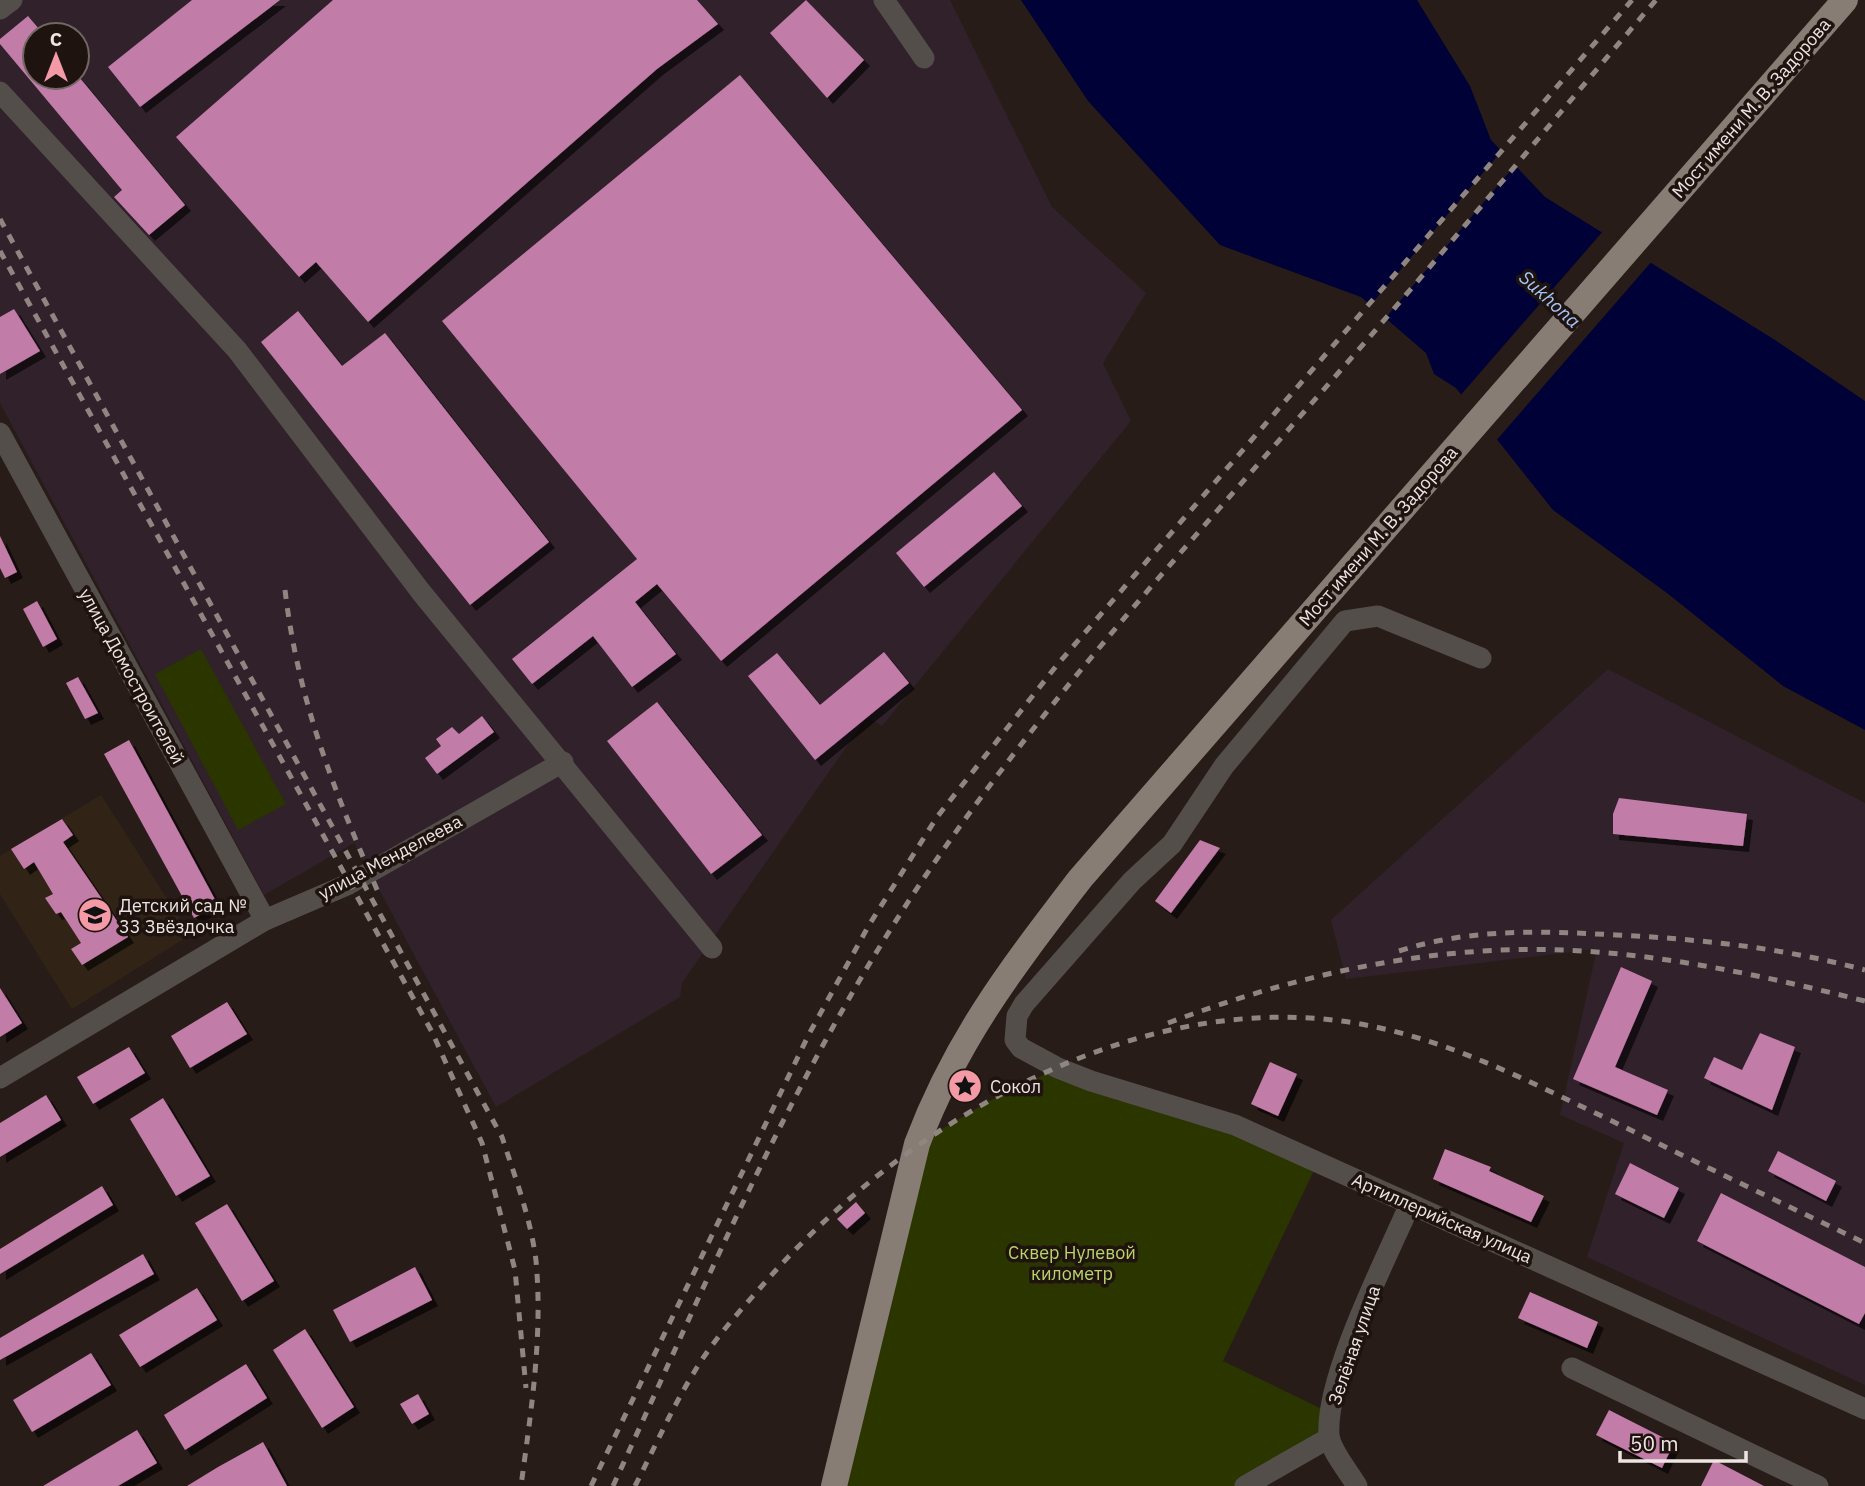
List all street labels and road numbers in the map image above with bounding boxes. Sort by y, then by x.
street label: Мост имени М. В. Задорова [1667,13,1836,203]
street label: Мост имени М. В. Задорова [1294,441,1463,631]
street label: улица Домостроителей [74,584,190,768]
street label: улица Менделеева [314,809,466,905]
street label: Артиллерийская улица [1348,1168,1536,1268]
street label: Зелёная улица [1323,1282,1385,1408]

